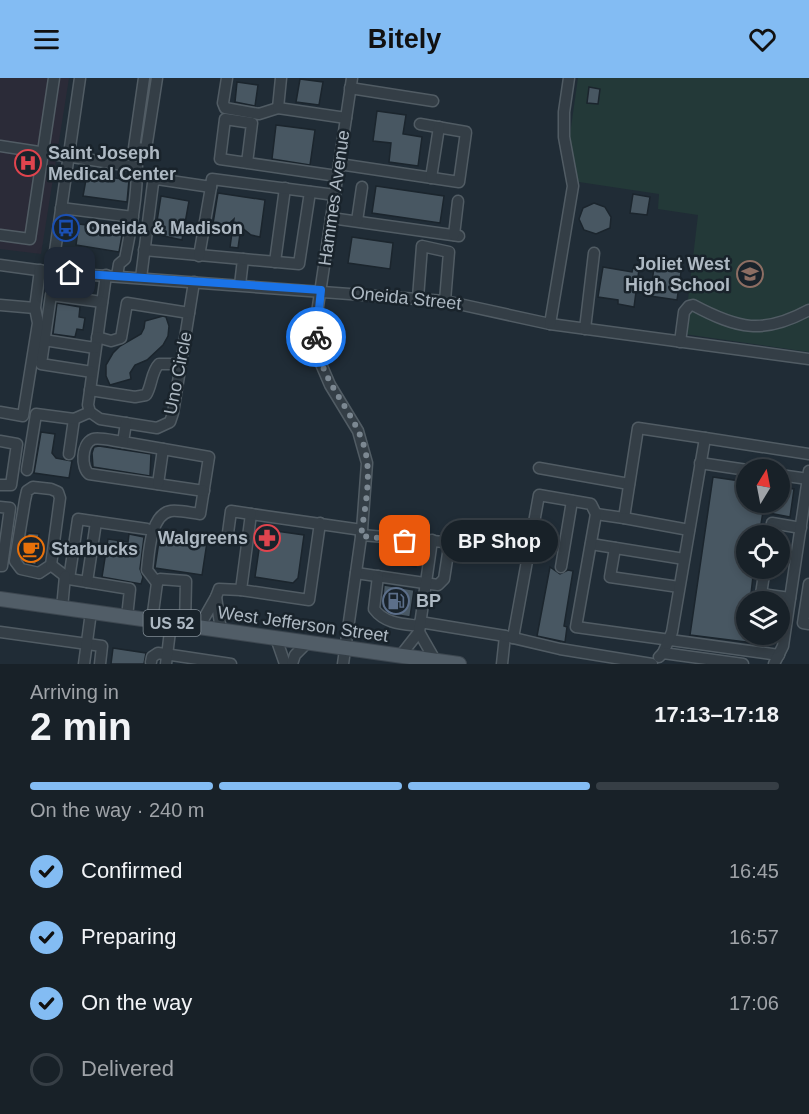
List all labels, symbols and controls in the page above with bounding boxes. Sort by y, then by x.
icon: menu [30,23,63,56]
icon: heart [746,23,779,56]
text: Bitely [368,24,441,54]
street label: Hammes Avenue [315,129,353,267]
place label: Saint Joseph Medical Center [48,143,176,184]
hospital icon: Saint Joseph Medical Center [13,148,43,178]
bus stop icon: Oneida & Madison [51,213,81,243]
place label: Oneida & Madison [86,218,243,238]
pin [44,247,95,298]
place label: Joliet West High School [625,254,730,295]
icon: home [53,256,86,289]
school or university icon: Joliet West High School [735,259,765,289]
street label: Oneida Street [350,282,462,314]
courier [286,307,346,367]
icon: bike [300,321,333,354]
street label: Uno Circle [160,330,196,416]
north arrow [736,459,790,513]
map controls [736,459,790,645]
pin [379,515,430,566]
callout: BP Shop [441,520,558,562]
pharmacy icon: Walgreens [252,523,282,553]
icon: bag [388,524,421,557]
button: locate [736,525,790,579]
place label: Walgreens [158,528,248,548]
text: BP Shop [458,530,541,552]
cafe icon: Starbucks [16,534,46,564]
place label: Starbucks [51,539,138,559]
fuel station icon: BP [381,586,411,616]
place label: BP [416,591,441,611]
button: layers [736,591,790,645]
street label: West Jefferson Street [216,602,390,646]
road number: US 52 [144,610,201,636]
text: Arriving in [30,681,119,703]
text: 17:13–17:18 [654,702,779,727]
text: 2 min [30,705,132,748]
text: On the way · 240 m [30,799,205,821]
icon: check [30,855,63,888]
text: Confirmed [81,858,182,883]
text: 16:45 [729,860,779,882]
icon: check [30,921,63,954]
text: Preparing [81,924,176,949]
text: 16:57 [729,926,779,948]
icon: check [30,987,63,1020]
text: On the way [81,990,192,1015]
text: 17:06 [729,992,779,1014]
text: Delivered [81,1056,174,1081]

